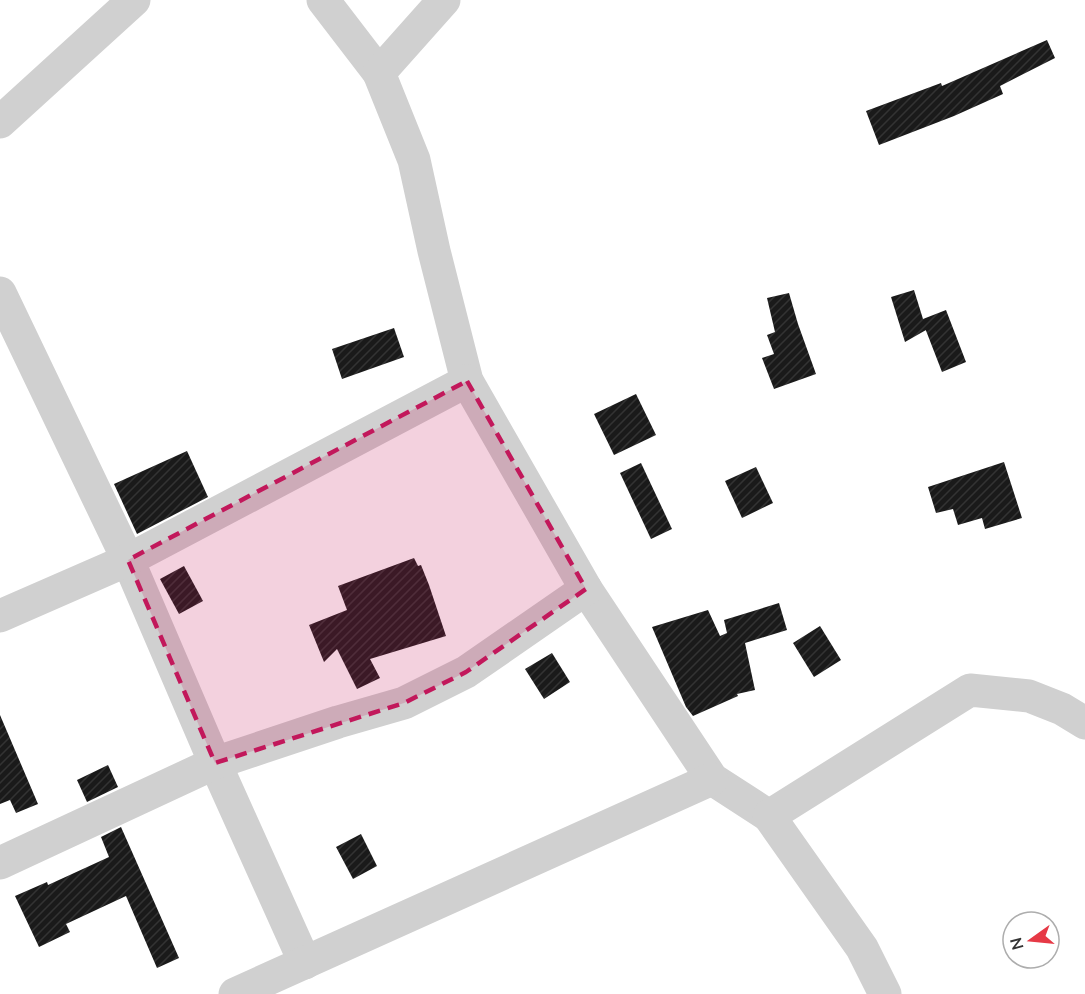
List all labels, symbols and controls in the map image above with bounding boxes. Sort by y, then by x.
north arrow [1001,910,1061,970]
text: N [1005,935,1030,952]

